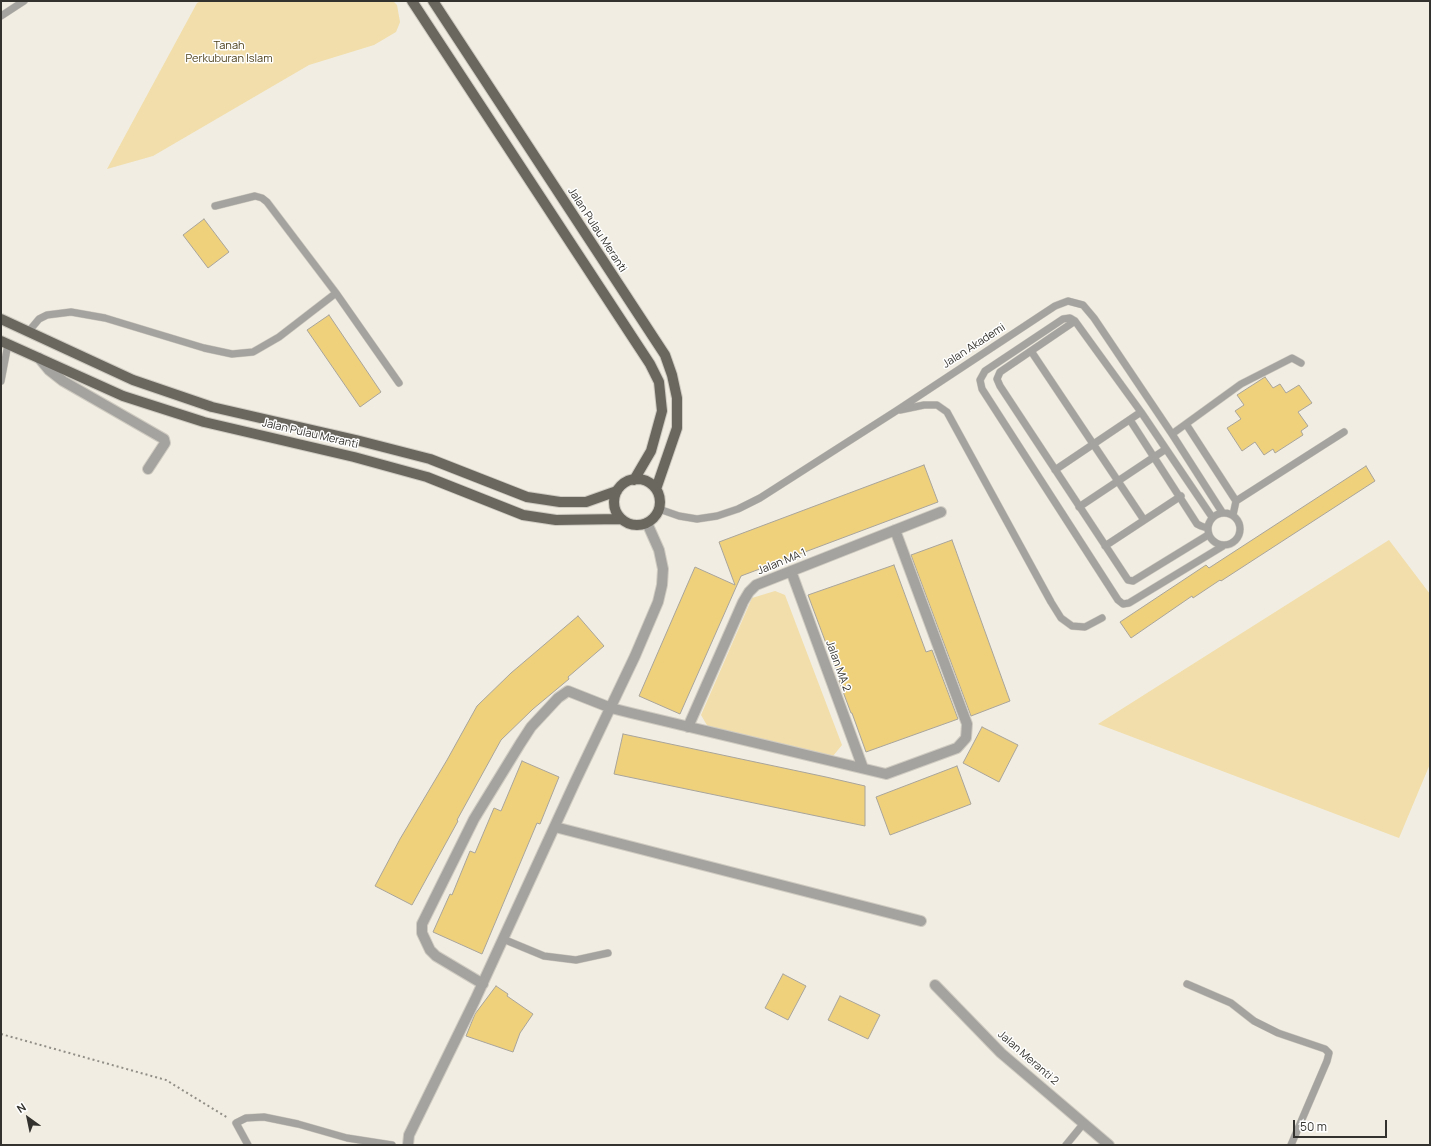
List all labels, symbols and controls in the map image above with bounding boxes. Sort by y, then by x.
park label: Tanah Perkuburan Islam [186,39,272,65]
street label: Jalan Pulau Meranti [565,185,629,275]
street label: Jalan Akademi [940,321,1008,371]
street label: Jalan Pulau Meranti [261,417,359,451]
street label: Jalan MA 1 [756,546,808,578]
street label: Jalan MA 2 [823,639,853,693]
street label: Jalan Meranti 2 [995,1028,1061,1088]
north arrow [8,1098,48,1138]
text: N [14,1099,29,1116]
scale bar [1295,1112,1389,1138]
text: 50 m [1300,1118,1327,1135]

